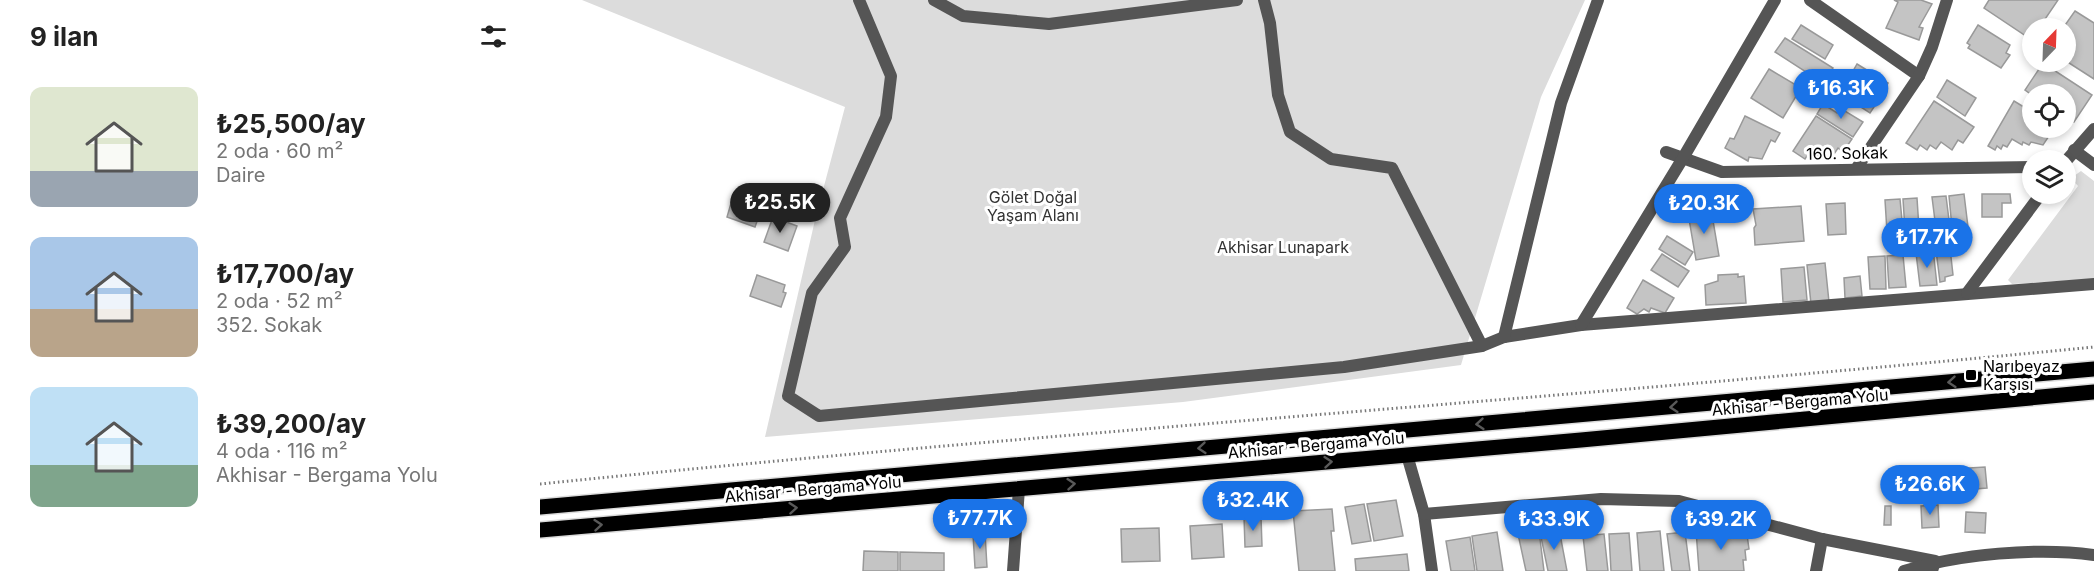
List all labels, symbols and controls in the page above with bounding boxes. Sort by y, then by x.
north arrow [2022,18,2076,72]
map controls [2022,18,2076,204]
icon: filters [477,20,510,53]
text: 9 ilan [30,21,98,52]
pin: ₺16.3K [1792,69,1890,120]
text: ₺16.3K [1807,76,1875,100]
button: locate [2022,84,2076,138]
text: ₺25,500/ay [216,108,366,139]
icon: home [78,111,150,183]
text: 2 oda · 60 m² [216,139,343,163]
street label: 160. Sokak [1806,142,1888,164]
button: layers [2022,150,2076,204]
text: Daire [216,163,265,187]
pin: ₺25.5K [731,183,829,234]
pin: ₺20.3K [1655,184,1753,235]
park label: Gölet Doğal Yaşam Alanı [987,187,1079,225]
text: ₺25.5K [744,190,816,214]
text: ₺20.3K [1668,191,1740,215]
pin: ₺17.7K [1878,218,1976,269]
text: ₺17.7K [1896,225,1958,249]
park label: Akhisar Lunapark [1217,237,1349,257]
text: ₺17,700/ay [216,258,354,289]
icon: home [78,261,150,333]
text: 2 oda · 52 m² [216,289,343,313]
text: 352. Sokak [216,313,322,337]
place label: Narıbeyaz Karşısı [1983,356,2060,394]
marker: Narıbeyaz Karşısı [1964,368,1978,382]
one-way arrow [1948,375,1957,388]
street label: Akhisar - Bergama Yolu [1711,384,1889,420]
one-way arrow [1670,400,1679,413]
text: ₺39,200/ay [216,408,366,439]
icon: home [78,411,150,483]
one-way arrow [1475,417,1484,430]
street label: Akhisar - Bergama Yolu [1227,427,1405,463]
text: 4 oda · 116 m² [216,439,348,463]
one-way arrow [1197,441,1207,454]
one-way arrow [1323,456,1332,469]
text: Akhisar - Bergama Yolu [216,463,438,487]
pin: ₺26.6K [1881,465,1979,516]
street label: Akhisar - Bergama Yolu [724,471,902,507]
text: ₺26.6K [1894,472,1966,496]
one-way arrow [1066,478,1075,491]
pin: ₺32.4K [1204,481,1302,532]
text: ₺32.4K [1217,488,1290,512]
pin: ₺77.7K [931,499,1029,550]
pin: ₺33.9K [1505,500,1603,551]
pin: ₺39.2K [1672,500,1770,551]
one-way arrow [788,502,797,515]
text: ₺77.7K [947,506,1013,530]
text: ₺33.9K [1518,507,1590,531]
text: ₺39.2K [1685,507,1757,531]
one-way arrow [594,519,603,532]

